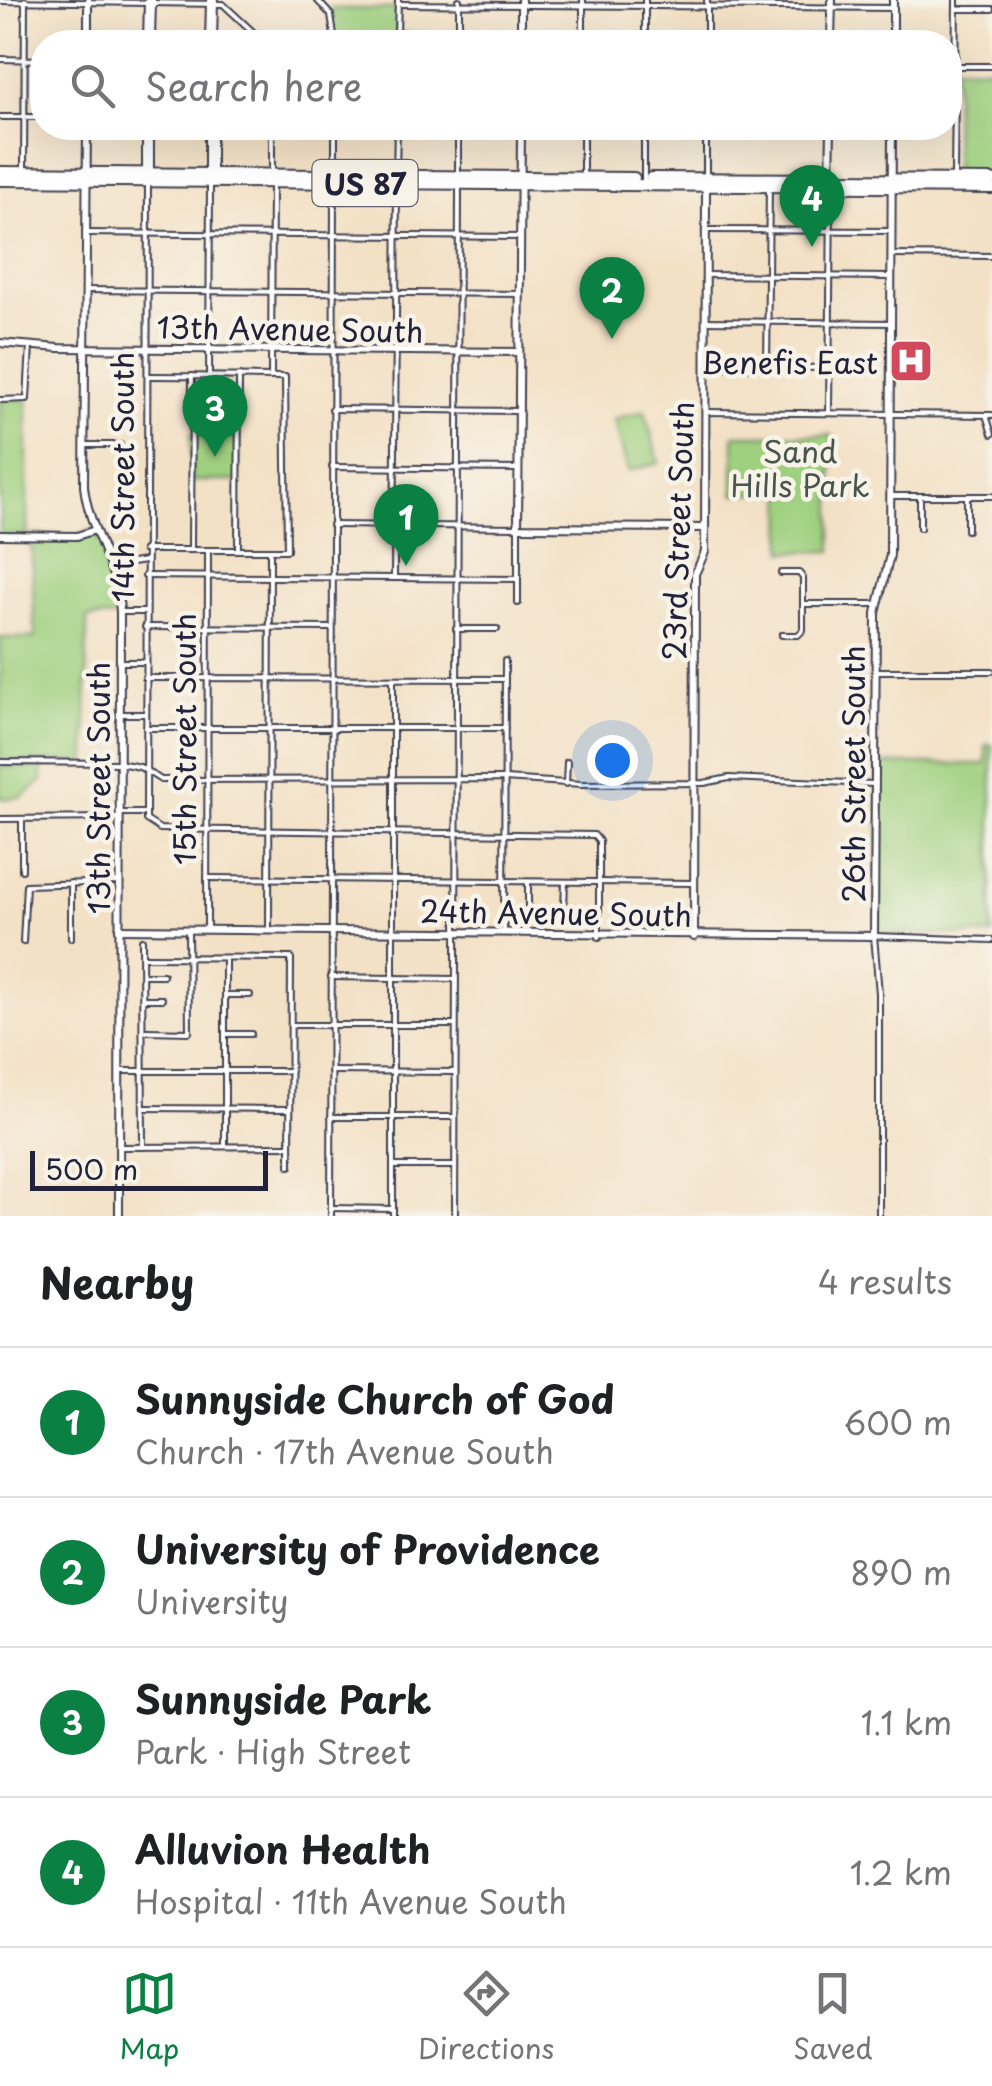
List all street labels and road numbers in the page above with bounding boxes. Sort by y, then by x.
road number: US 87 [312,160,418,206]
street label: 13th Avenue South [156,303,424,353]
street label: 14th Street South [99,352,144,602]
street label: 23rd Street South [650,401,704,661]
street label: 15th Street South [161,613,206,865]
street label: 26th Street South [830,645,875,903]
street label: 13th Street South [75,662,120,914]
street label: 24th Avenue South [420,887,692,937]

